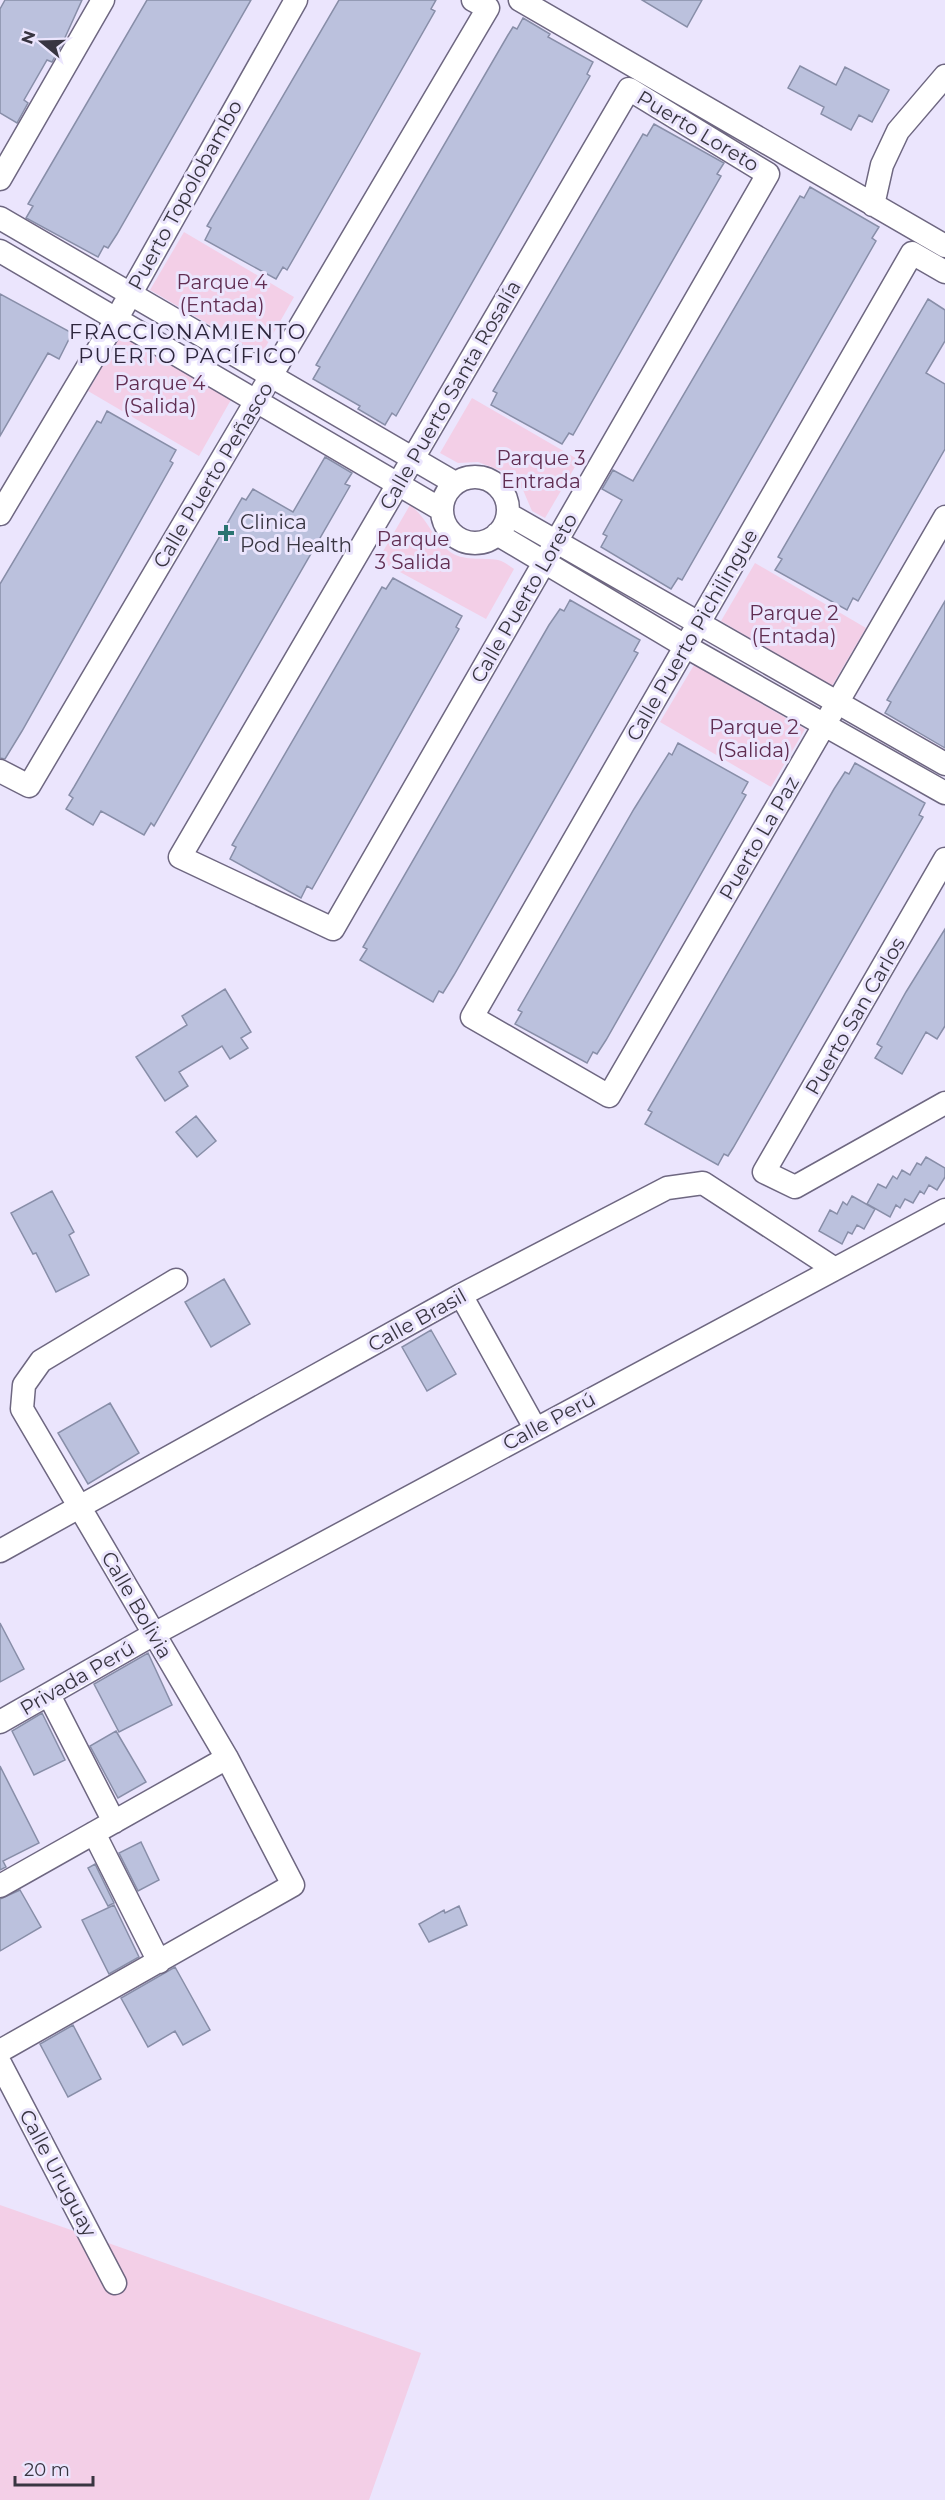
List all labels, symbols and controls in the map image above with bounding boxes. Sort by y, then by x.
north arrow [12,12,72,72]
text: N [17,28,39,46]
street label: Puerto Loreto [633,85,763,177]
street label: Puerto Topolobambo [123,96,247,294]
park label: Parque 4 (Entada) [176,270,268,317]
street label: Calle Puerto Santa Rosalía [374,276,526,514]
district label: FRACCIONAMIENTO PUERTO PACÍFICO [69,319,307,368]
park label: Parque 4 (Salida) [114,371,206,418]
street label: Calle Puerto Peñasco [148,378,278,572]
park label: Parque 3 Entrada [496,446,586,493]
street label: Calle Puerto Loreto [466,509,582,687]
place label: Clinica Pod Health [240,510,352,557]
marker: Clinica Pod Health [217,524,235,542]
street label: Calle Puerto Pichilingue [621,525,763,745]
park label: Parque 3 Salida [375,527,451,574]
park label: Parque 2 (Entada) [749,601,839,648]
park label: Parque 2 (Salida) [709,715,799,762]
street label: Puerto La Paz [714,772,804,904]
street label: Puerto San Carlos [800,933,910,1099]
street label: Calle Brasil [364,1283,470,1357]
street label: Calle Perú [499,1387,599,1455]
street label: Calle Bolivia [97,1547,177,1663]
street label: Privada Perú [16,1636,138,1720]
street label: Calle Uruguay [14,2105,102,2241]
scale bar [15,2449,93,2487]
text: 20 m [24,2459,70,2481]

